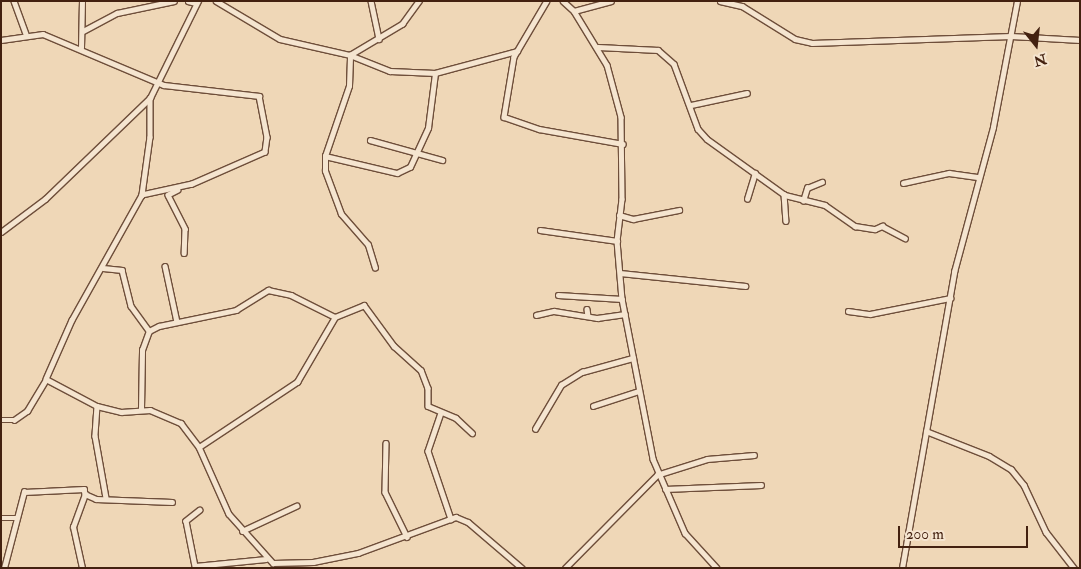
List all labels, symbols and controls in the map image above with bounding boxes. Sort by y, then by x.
north arrow [1011,20,1061,70]
text: N [1032,50,1049,70]
scale bar [901,516,1031,548]
text: 200 m [906,525,944,544]

